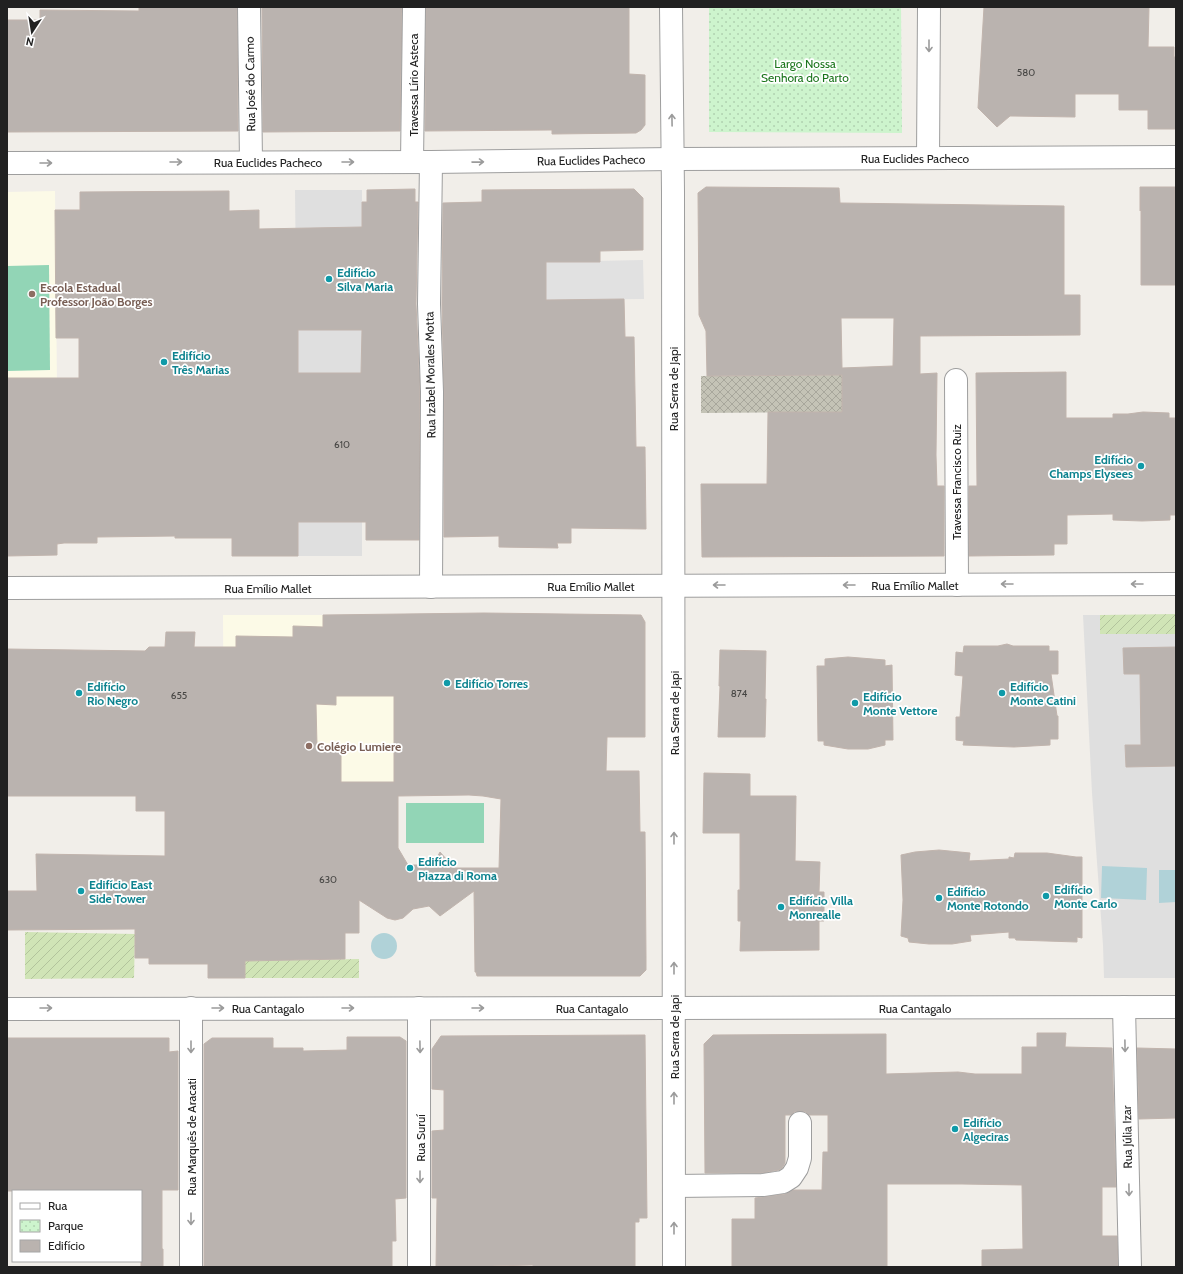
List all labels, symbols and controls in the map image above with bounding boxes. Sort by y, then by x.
north arrow [12,12,52,52]
street label: Travessa Lírio Asteca [406,33,421,136]
text: N [25,34,35,49]
street label: Rua José do Carmo [242,36,258,132]
one-way arrow [925,39,933,52]
park label: Largo Nossa Senhora do Parto [761,56,849,85]
house number: 580 [1017,66,1035,79]
one-way arrow [669,114,676,127]
street label: Rua Euclides Pacheco [861,151,970,166]
street label: Rua Euclides Pacheco [537,152,646,168]
street label: Rua Euclides Pacheco [214,155,323,170]
one-way arrow [169,158,182,166]
one-way arrow [341,158,354,166]
one-way arrow [471,158,484,166]
one-way arrow [39,159,52,167]
place label: Edifício Silva Maria [337,265,393,294]
marker: Edifício Silva Maria [324,274,334,284]
place label: Escola Estadual Professor João Borges [40,280,153,309]
marker: Escola Estadual Professor João Borges [27,289,37,299]
street label: Rua Izabel Morales Motta [421,311,439,438]
street label: Rua Serra de Japi [666,347,681,431]
place label: Edifício Três Marias [172,348,229,377]
marker: Edifício Três Marias [159,357,169,367]
street label: Travessa Francisco Ruiz [949,424,964,540]
house number: 610 [334,438,350,451]
place label: Edifício Champs Elysees [1049,452,1133,481]
marker: Edifício Champs Elysees [1136,461,1146,471]
street label: Rua Emílio Mallet [871,578,959,593]
street label: Rua Emílio Mallet [547,579,635,594]
one-way arrow [1001,580,1014,588]
one-way arrow [1131,580,1144,588]
street label: Rua Emílio Mallet [224,581,312,596]
one-way arrow [713,581,726,589]
one-way arrow [843,581,856,589]
street label: Rua Serra de Japi [667,671,682,755]
place label: Edifício Torres [455,676,528,691]
marker: Edifício Torres [442,678,452,688]
place label: Edifício Rio Negro [87,679,138,708]
place label: Edifício Monte Catini [1010,679,1076,708]
house number: 874 [731,687,747,700]
marker: Edifício Rio Negro [74,688,84,698]
marker: Edifício Monte Catini [997,688,1007,698]
house number: 655 [171,689,187,702]
place label: Edifício Monte Vettore [863,689,937,718]
marker: Edifício Monte Vettore [850,698,860,708]
place label: Colégio Lumiere [317,739,401,754]
marker: Colégio Lumiere [304,741,314,751]
one-way arrow [670,832,678,845]
place label: Edifício Piazza di Roma [418,854,497,883]
marker: Edifício Piazza di Roma [405,863,415,873]
house number: 630 [319,873,337,886]
place label: Edifício East Side Tower [89,877,152,906]
place label: Edifício Monte Carlo [1054,882,1118,911]
place label: Edifício Monte Rotondo [947,884,1029,913]
marker: Edifício East Side Tower [76,886,86,896]
marker: Edifício Monte Carlo [1041,891,1051,901]
place label: Edifício Villa Monrealle [789,893,853,922]
marker: Edifício Monte Rotondo [934,893,944,903]
marker: Edifício Villa Monrealle [776,902,786,912]
one-way arrow [670,962,678,975]
street label: Rua Serra de Japi [667,995,682,1079]
street label: Rua Cantagalo [232,1001,305,1016]
street label: Rua Cantagalo [556,1001,629,1016]
street label: Rua Cantagalo [879,1001,952,1016]
one-way arrow [39,1004,52,1012]
one-way arrow [211,1004,224,1012]
one-way arrow [341,1004,354,1012]
one-way arrow [471,1004,484,1012]
one-way arrow [1121,1039,1129,1052]
one-way arrow [187,1040,195,1053]
one-way arrow [416,1040,424,1053]
street label: Rua Marquês de Aracati [184,1078,199,1196]
one-way arrow [670,1092,678,1105]
street label: Rua Júlia Izar [1119,1105,1135,1169]
street label: Rua Suruí [413,1114,428,1162]
place label: Edifício Algeciras [963,1115,1009,1144]
marker: Edifício Algeciras [950,1124,960,1134]
one-way arrow [416,1170,424,1183]
one-way arrow [1125,1183,1132,1196]
legend [12,1190,142,1262]
text: Rua [48,1198,67,1213]
one-way arrow [187,1212,195,1225]
text: Parque [48,1218,83,1233]
one-way arrow [670,1222,678,1235]
text: Edifício [48,1238,85,1253]

